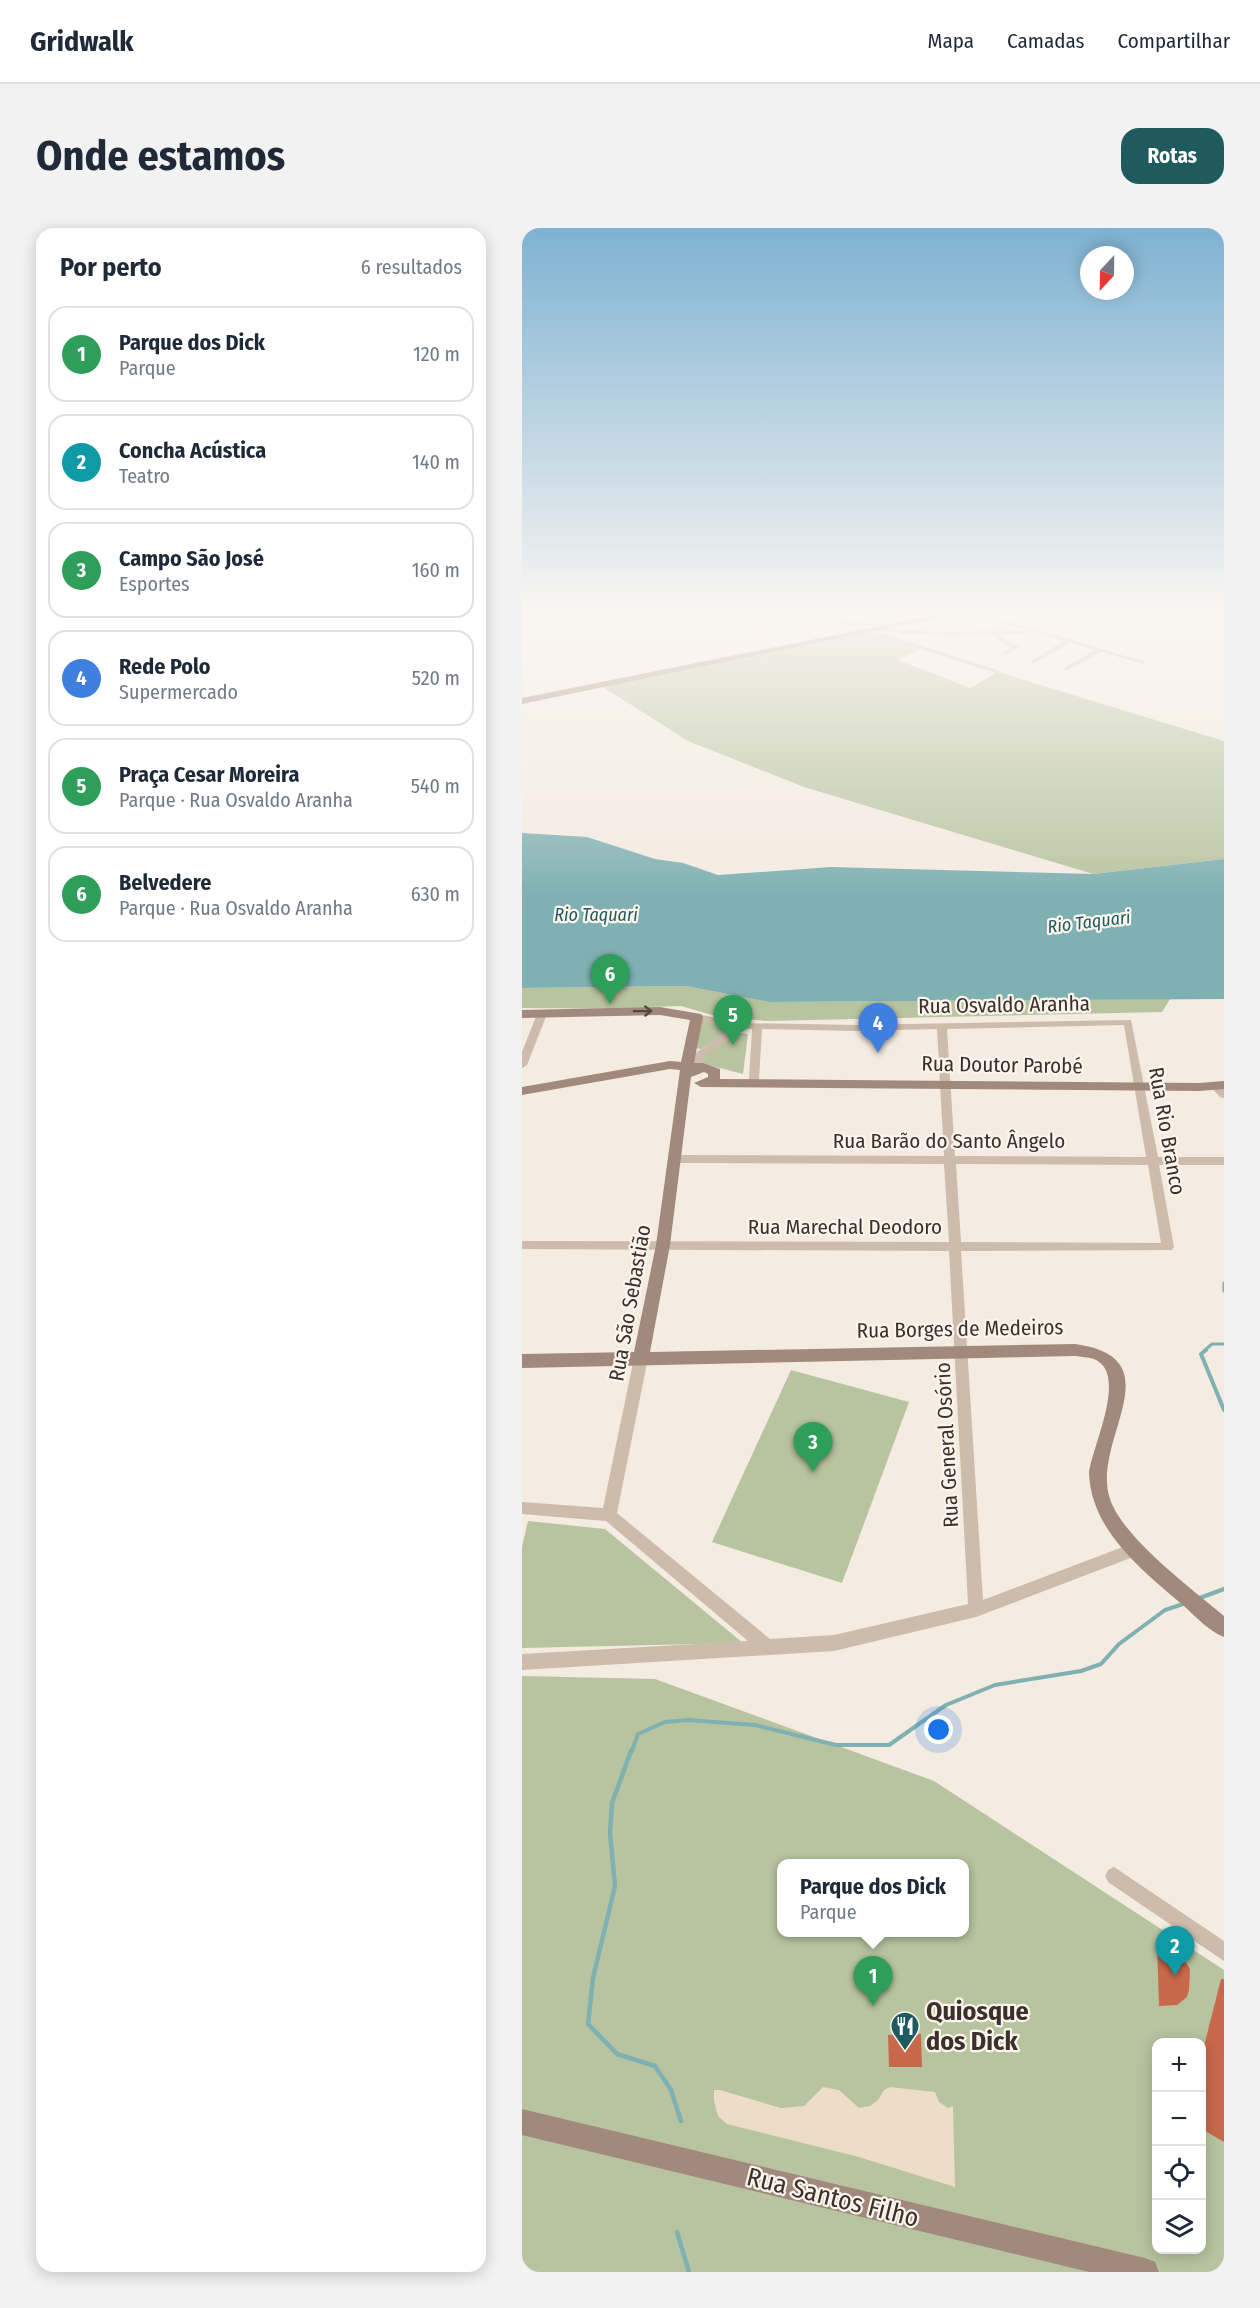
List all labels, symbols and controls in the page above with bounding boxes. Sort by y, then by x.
text: Gridwalk [30,25,134,58]
text: Mapa [928,28,974,54]
text: Camadas [1007,28,1085,54]
text: Compartilhar [1118,28,1230,54]
button: Rotas [1121,128,1224,184]
text: Onde estamos [36,131,285,181]
north arrow [1080,246,1134,300]
text: Por perto [60,252,162,283]
text: 6 resultados [361,255,462,279]
text: Parque dos Dick [119,329,265,356]
text: 1 [77,342,86,366]
text: 120 m [413,342,460,366]
text: Parque [119,356,176,380]
text: Concha Acústica [119,437,266,464]
text: 2 [77,450,86,474]
text: 140 m [412,450,460,474]
text: Teatro [119,464,170,488]
text: Campo São José [119,545,264,572]
text: 3 [77,558,86,582]
text: 160 m [412,558,460,582]
text: Esportes [119,572,190,596]
text: Rede Polo [119,653,211,680]
text: 4 [76,666,87,690]
text: 520 m [412,666,460,690]
text: Supermercado [119,680,238,704]
text: Praça Cesar Moreira [119,761,299,788]
text: 5 [77,774,86,798]
text: 540 m [411,774,460,798]
text: Parque · Rua Osvaldo Aranha [119,788,353,812]
text: Belvedere [119,869,211,896]
text: 6 [76,882,87,906]
text: 630 m [411,882,460,906]
text: Parque · Rua Osvaldo Aranha [119,896,353,920]
water label: Rio Taquari [554,904,638,926]
water label: Rio Taquari [1046,906,1132,938]
pin: 6 [590,954,629,1004]
street label: Rua Osvaldo Aranha [918,991,1090,1019]
pin: 5 [714,996,752,1045]
pin: 4 [858,1004,898,1053]
one-way arrow [633,1006,653,1017]
street label: Rua Doutor Parobé [921,1051,1083,1079]
street label: Rua Rio Branco [1143,1065,1191,1197]
street label: Rua Barão do Santo Ângelo [833,1128,1065,1154]
street label: Rua Marechal Deodoro [748,1214,942,1240]
street label: Rua São Sebastião [603,1223,657,1383]
street label: Rua Borges de Medeiros [856,1314,1064,1344]
street label: Rua General Osório [930,1362,964,1528]
pin: 3 [794,1422,832,1472]
your location [924,1715,953,1744]
popup [777,1859,969,1937]
text: Parque dos Dick [800,1873,946,1900]
text: Parque [800,1900,857,1924]
pin: 2 [1156,1926,1194,1976]
pin: 1 [854,1956,892,2006]
place label: Quiosque dos Dick [926,1996,1029,2057]
restaurant icon: Quiosque dos Dick [889,2010,921,2052]
map controls [1152,2038,1206,2254]
button: + [1152,2038,1206,2092]
button: − [1152,2092,1206,2146]
button: locate [1152,2146,1206,2200]
street label: Rua Santos Filho [744,2161,922,2234]
button: layers [1152,2200,1206,2254]

